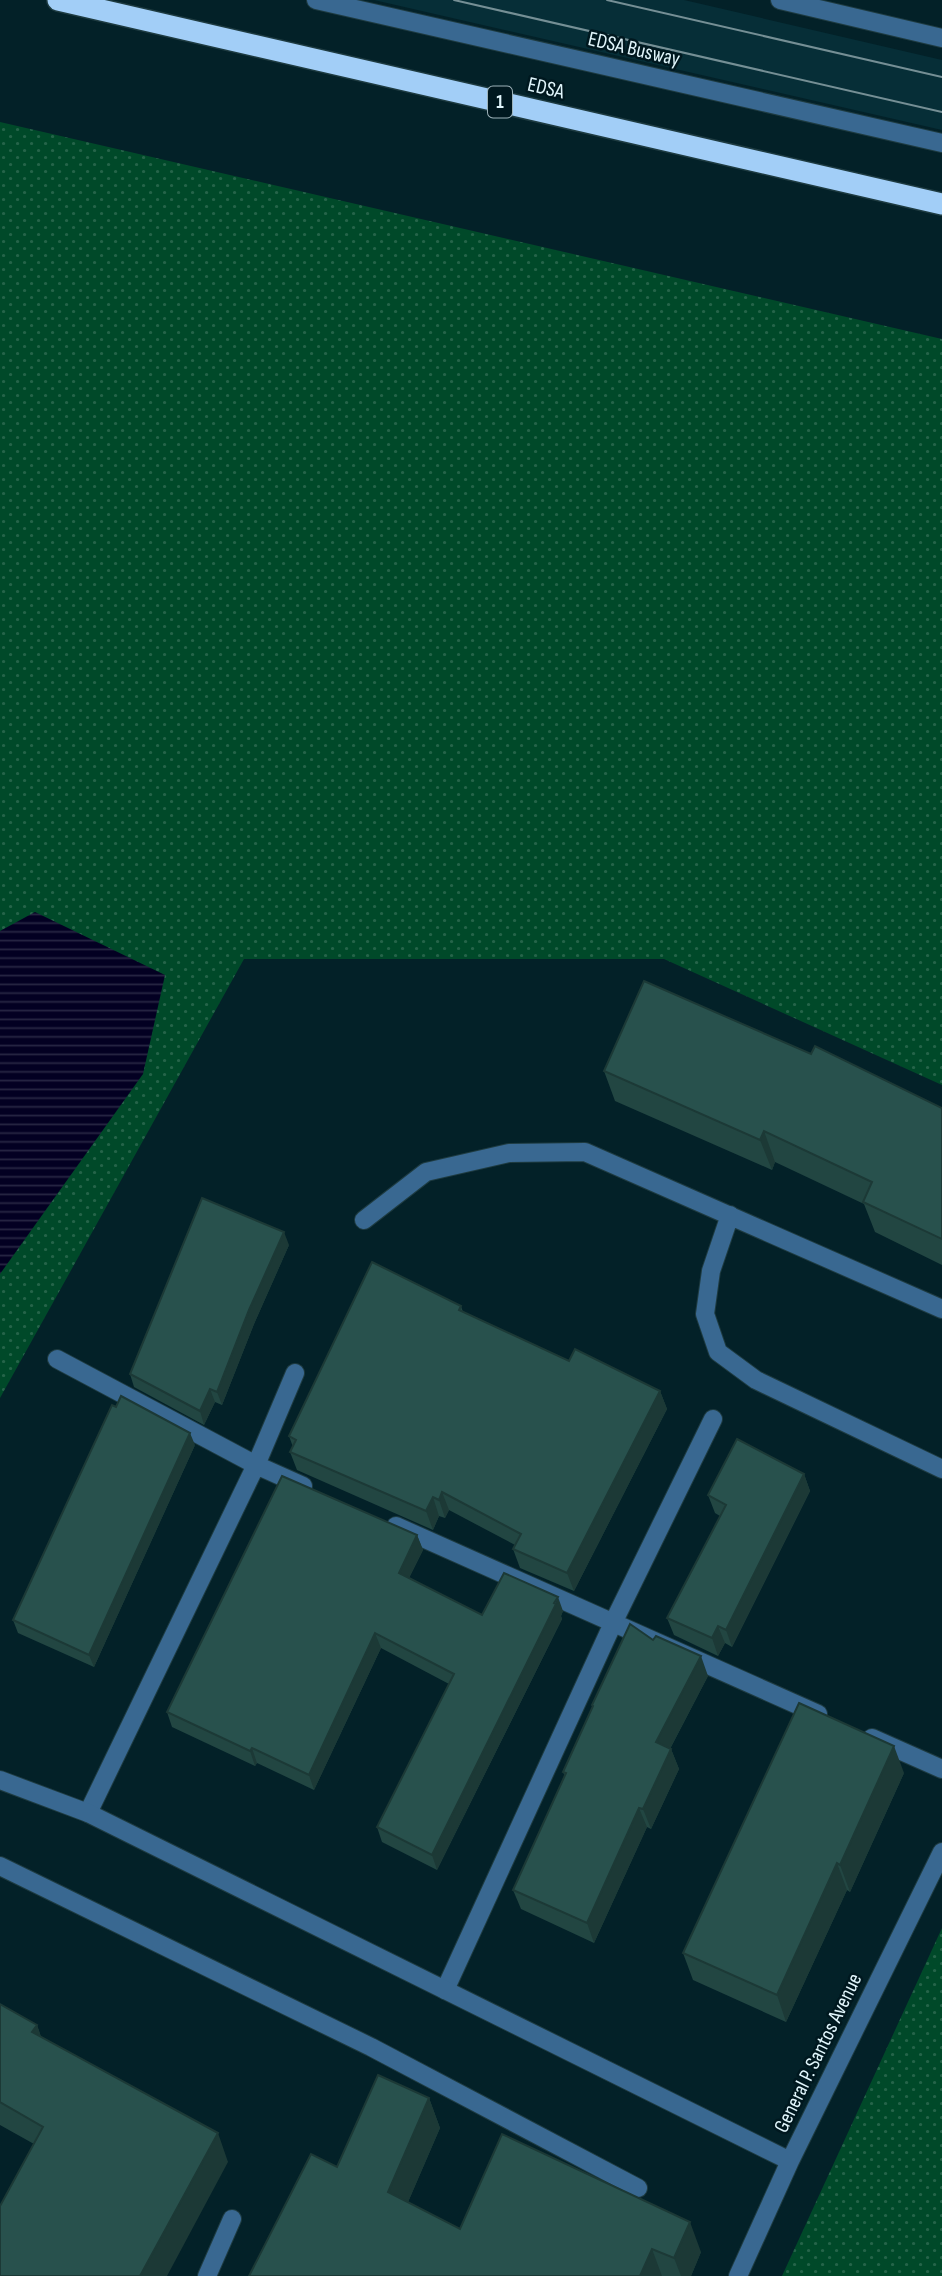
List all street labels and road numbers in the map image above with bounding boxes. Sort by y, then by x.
street label: EDSA Busway [586,26,682,72]
street label: EDSA [525,72,568,105]
road number: 1 [488,86,512,118]
street label: General P. Santos Avenue [769,1969,867,2137]

